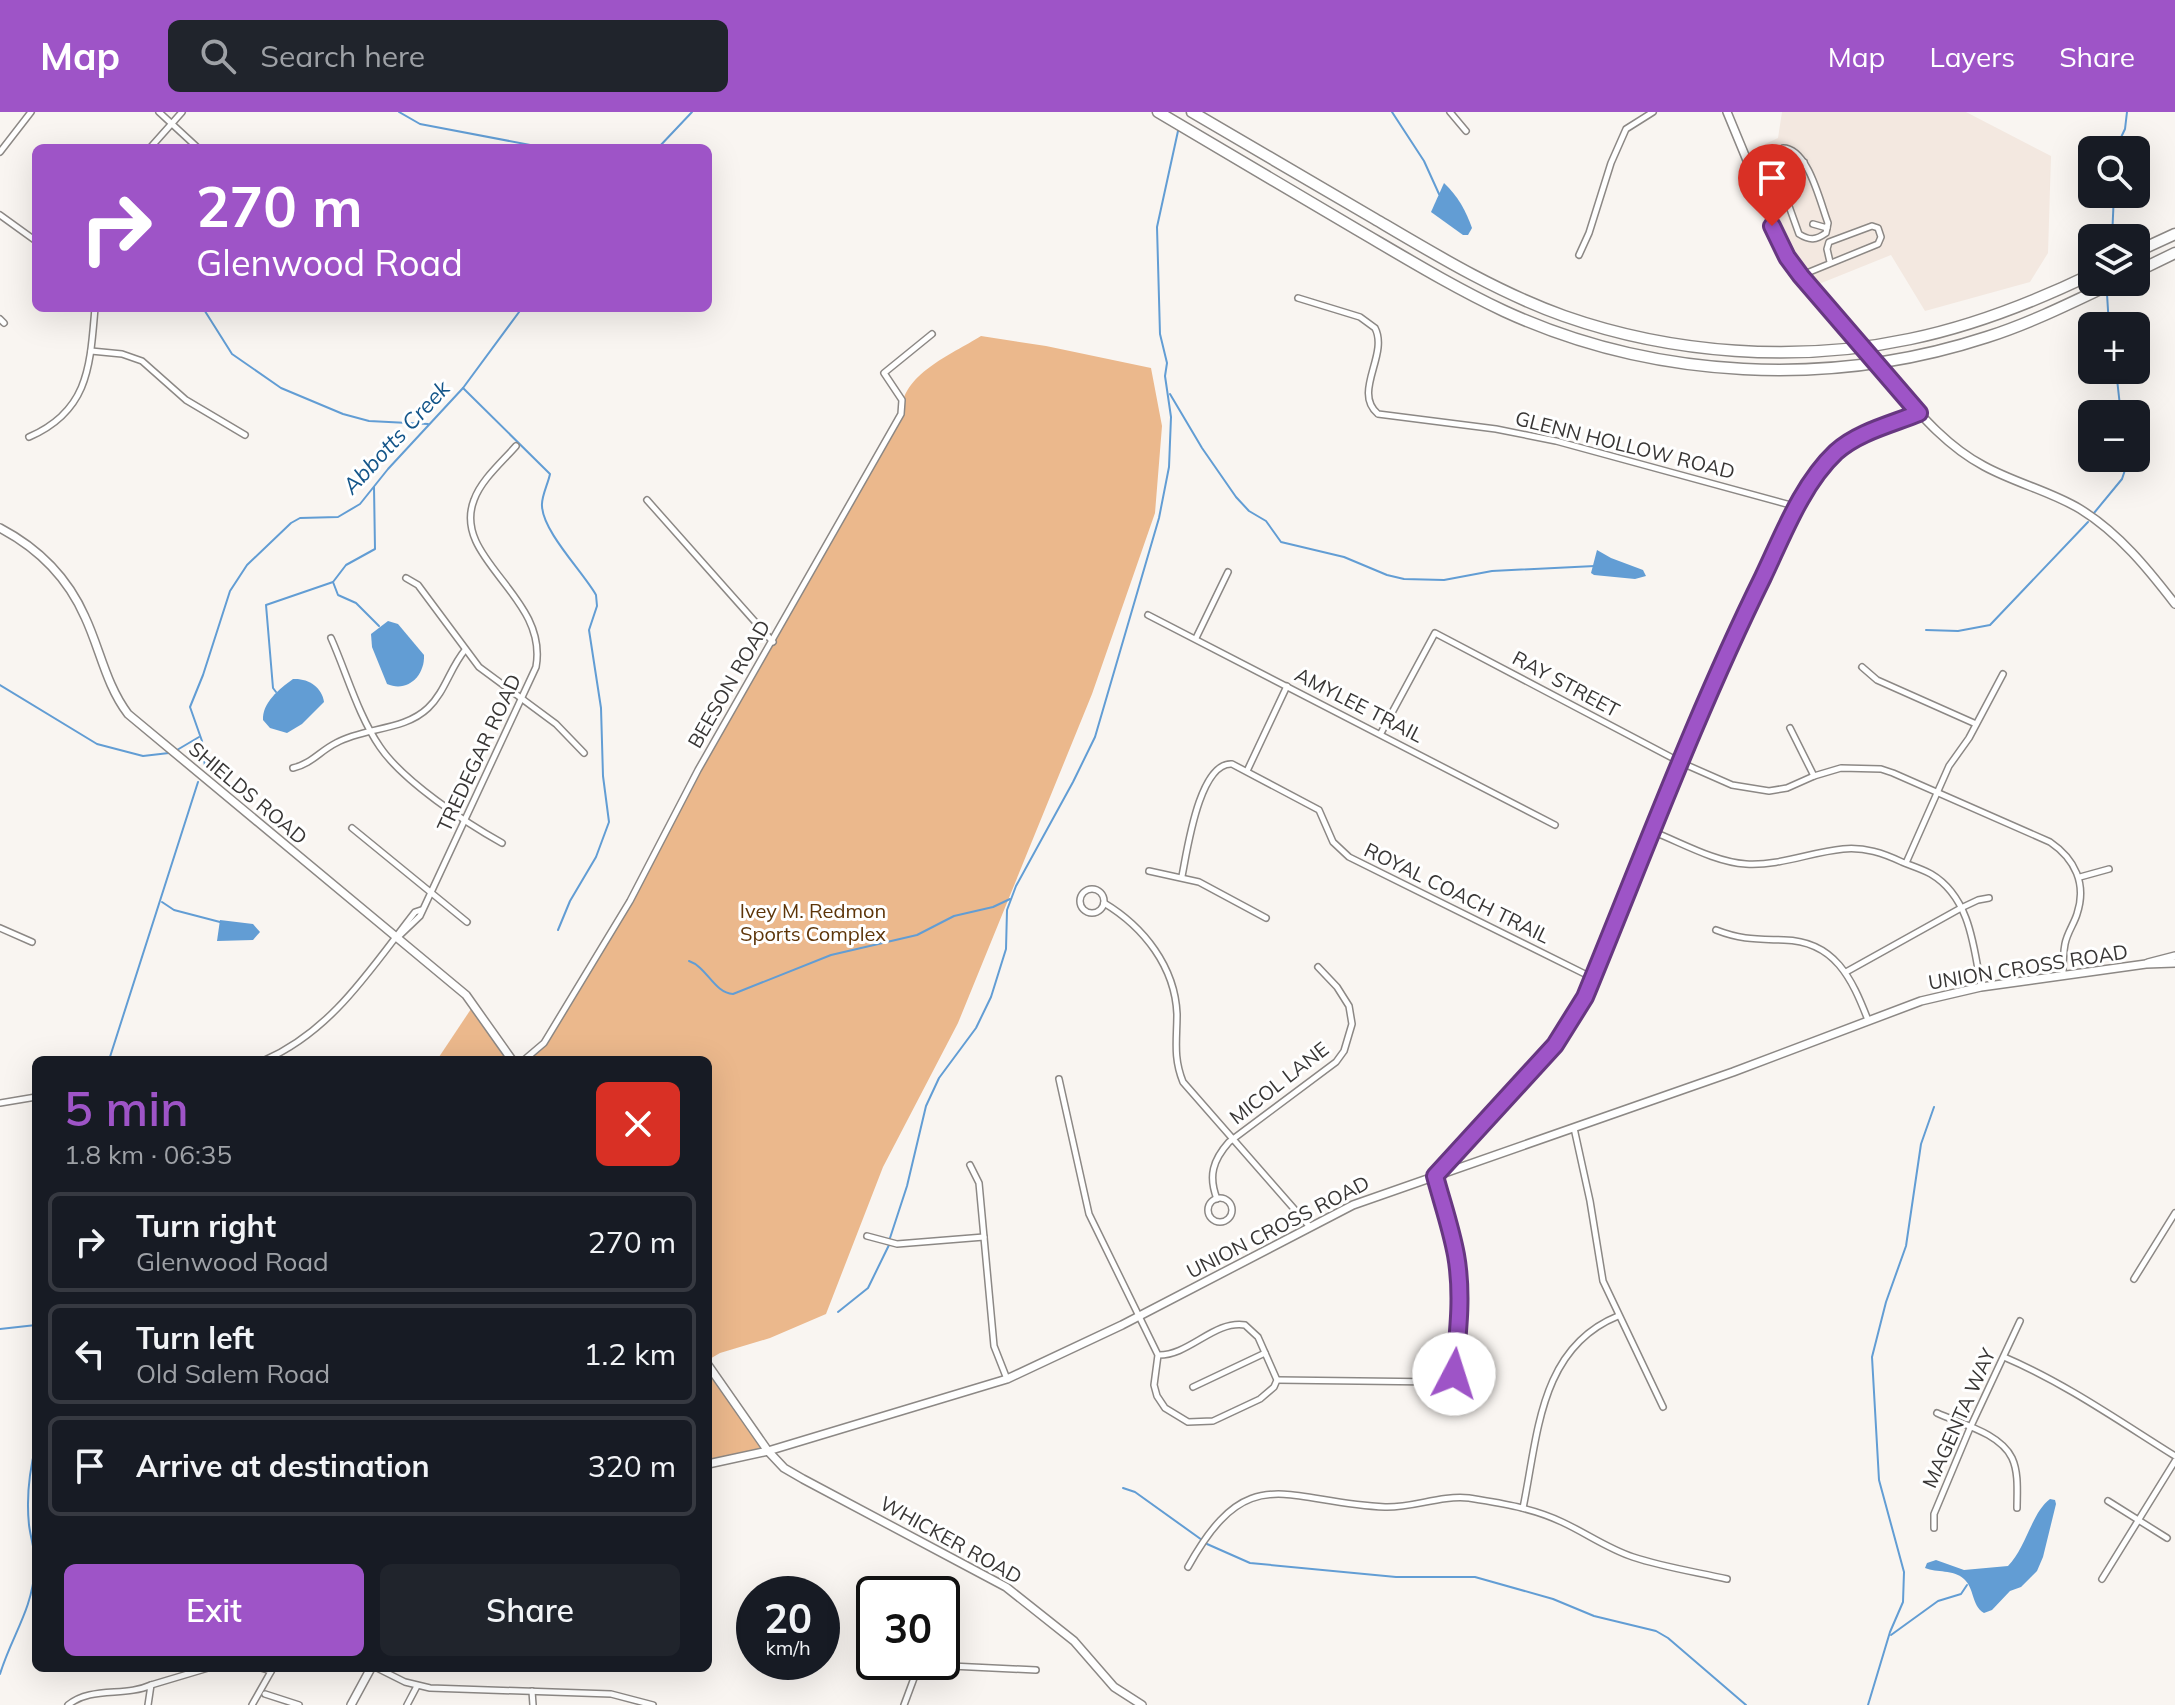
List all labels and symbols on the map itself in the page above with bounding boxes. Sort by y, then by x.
pin [1738,144,1806,226]
water label: Abbotts Creek [336,374,456,500]
street label: GLENN HOLLOW ROAD [1513,405,1737,484]
street label: BEESON ROAD [682,615,775,752]
street label: RAY STREET [1508,645,1624,722]
street label: AMYLEE TRAIL [1291,662,1428,748]
street label: TREDEGAR ROAD [431,670,526,836]
street label: SHIELDS ROAD [184,736,313,849]
street label: ROYAL COACH TRAIL [1360,837,1554,948]
park label: Ivey M. Redmon Sports Complex [740,898,886,946]
street label: UNION CROSS ROAD [1926,938,2130,995]
street label: MICOL LANE [1224,1036,1333,1129]
street label: UNION CROSS ROAD [1182,1170,1373,1284]
position arrow [1412,1332,1496,1416]
street label: MAGENTA WAY [1917,1343,2001,1491]
street label: WHICKER ROAD [876,1490,1027,1589]
speed limit sign: 30 [856,1576,960,1680]

